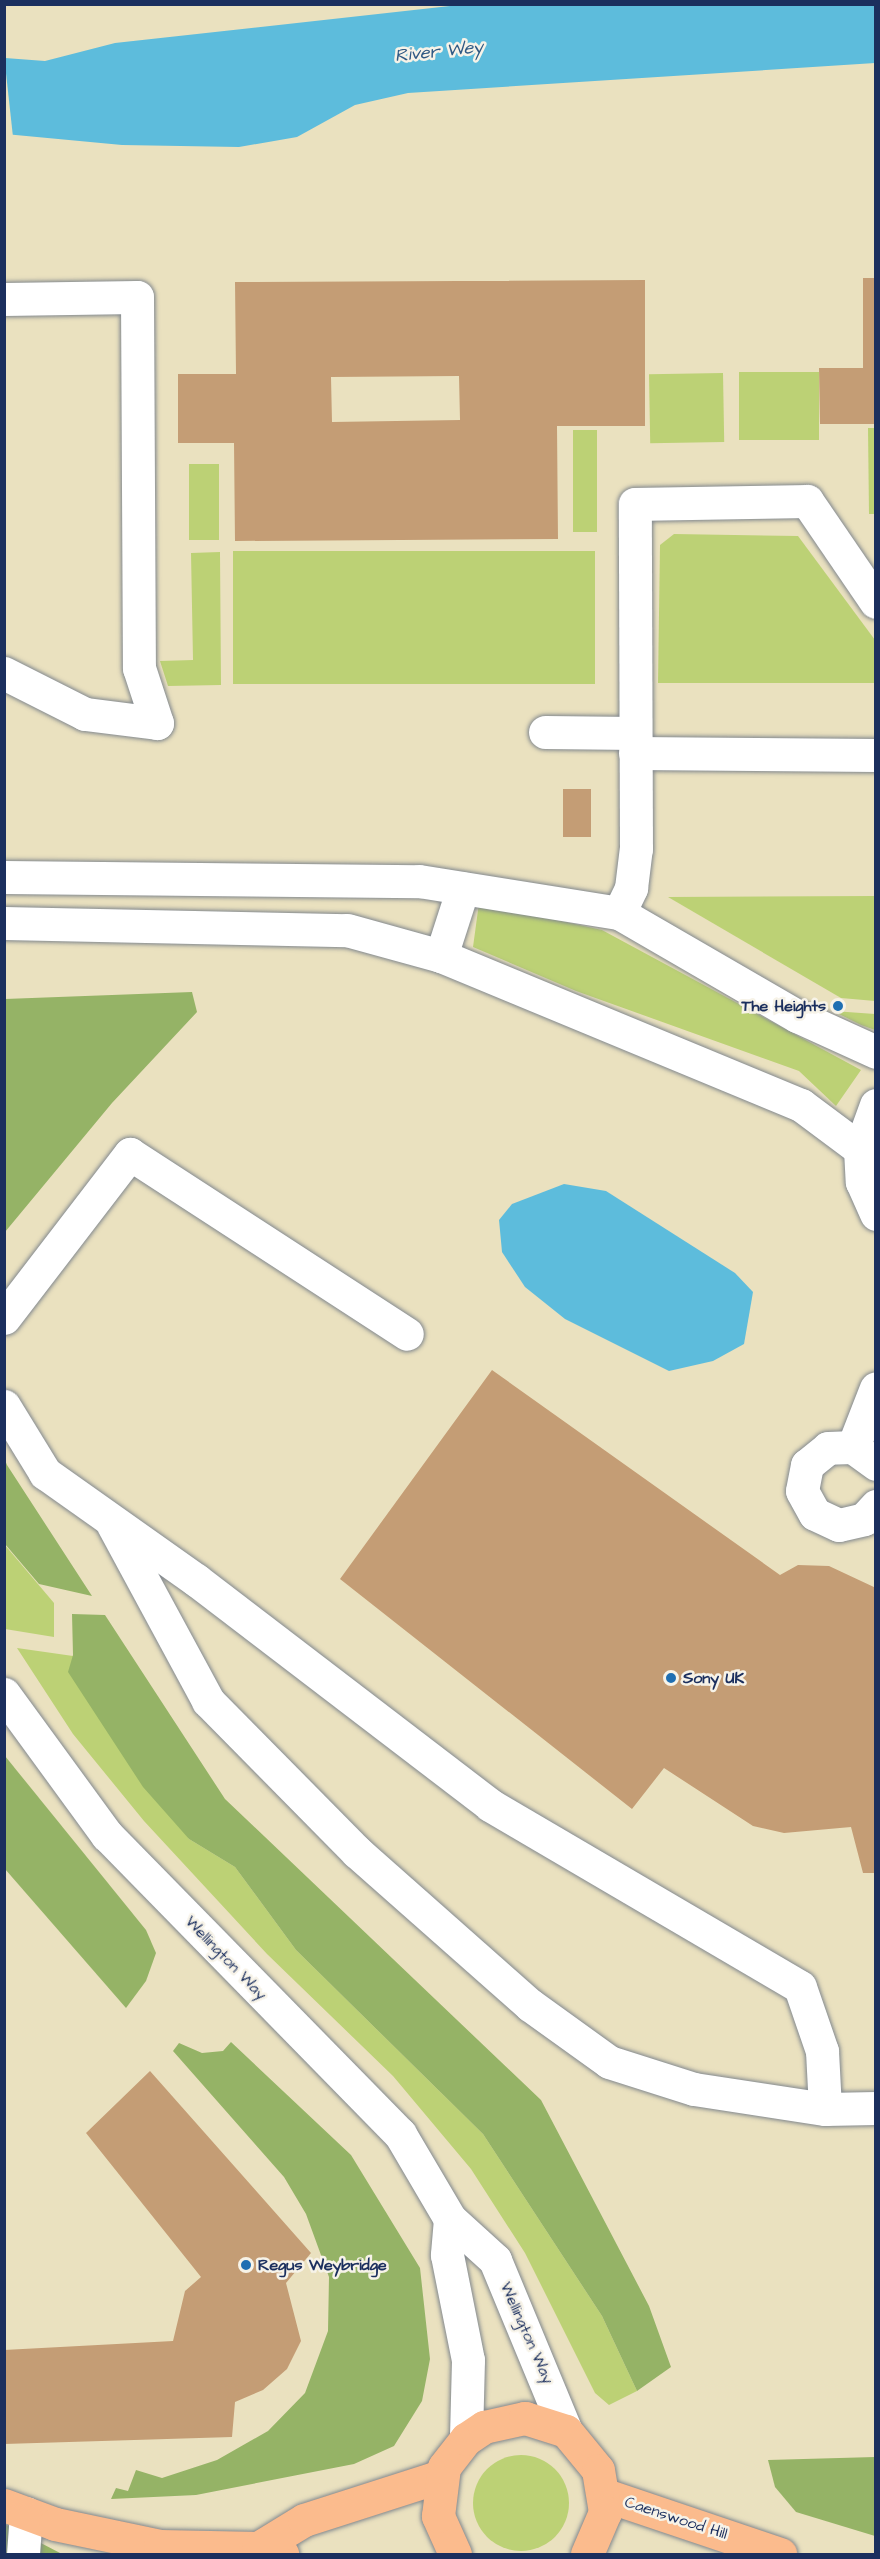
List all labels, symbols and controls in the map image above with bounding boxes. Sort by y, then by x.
water label: River Wey [394,37,484,67]
place label: The Heights [742,996,826,1016]
marker: The Heights [831,999,845,1013]
place label: Sony UK [683,1668,744,1688]
marker: Sony UK [664,1671,678,1685]
street label: Wellington Way [181,1912,271,2004]
place label: Regus Weybridge [258,2255,387,2275]
marker: Regus Weybridge [239,2258,253,2272]
street label: Wellington Way [496,2279,558,2387]
street label: Caenswood Hill [622,2492,730,2544]

